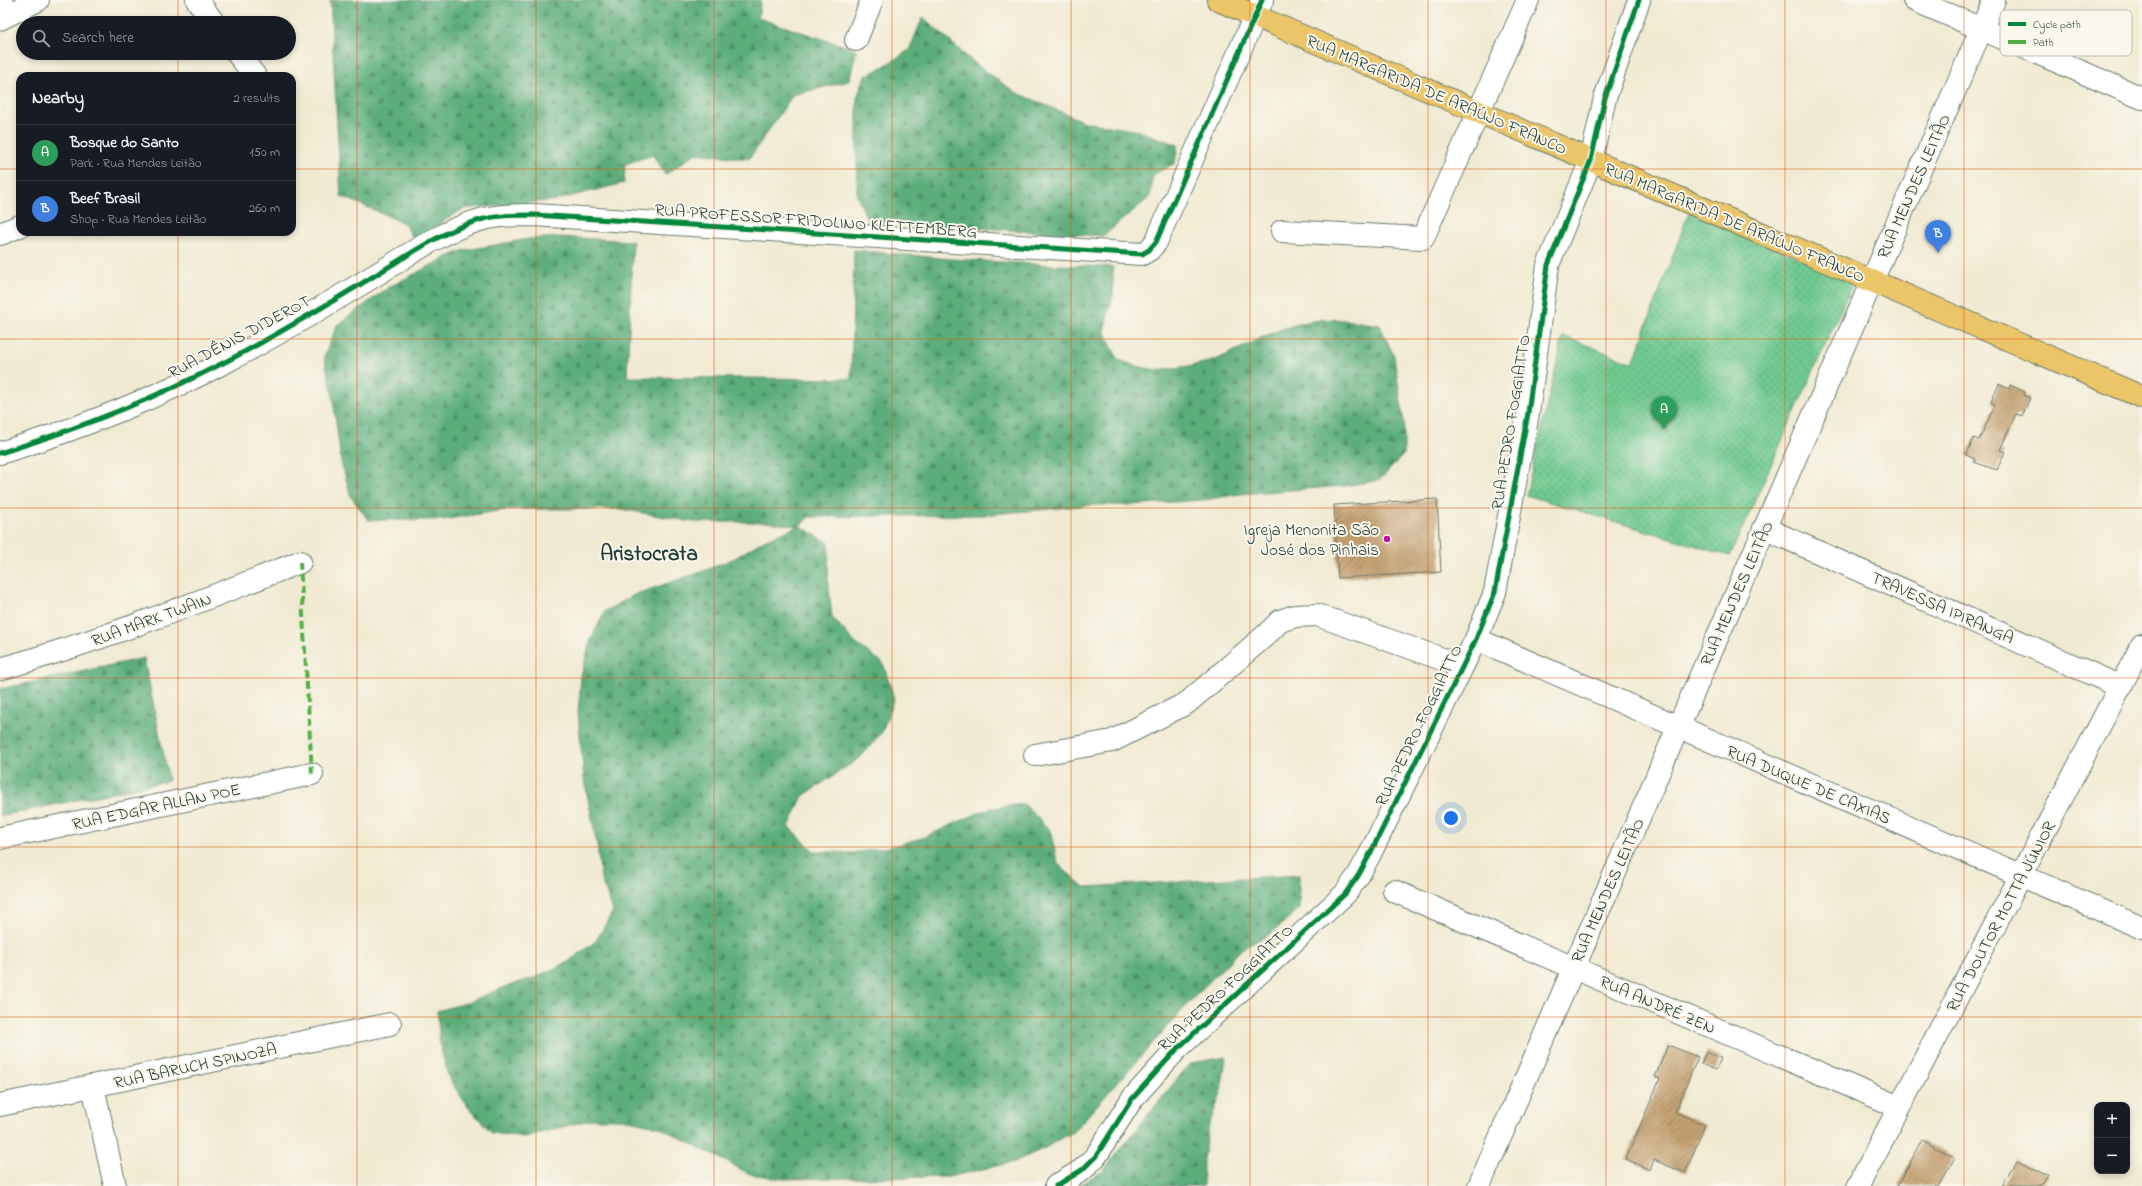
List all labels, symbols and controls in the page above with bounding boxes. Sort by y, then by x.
legend [2000,10,2132,56]
search box [16,16,296,60]
text: Cycle path [2033,17,2081,34]
icon: search [30,27,52,49]
text: Search here [62,27,134,49]
street label: RUA MARGARIDA DE ARAÚJO FRANCO [1302,29,1571,162]
text: Path [2033,35,2054,51]
text: Nearby [32,86,84,111]
text: 2 results [233,89,280,108]
street label: RUA MENDES LEITÃO [1871,110,1958,263]
text: Bosque do Santo [70,132,179,154]
text: A [41,143,49,162]
text: 150 m [249,143,280,162]
text: Park · Rua Mendes Leitão [70,154,201,173]
street label: RUA MARGARIDA DE ARAÚJO FRANCO [1600,157,1869,290]
text: Beef Brasil [70,188,140,210]
street label: RUA PROFESSOR FRIDOLINO KLETTEMBERG [654,198,978,245]
text: B [41,199,49,218]
text: 260 m [249,199,280,218]
text: Shop · Rua Mendes Leitão [70,210,206,229]
pin: B [1925,220,1951,253]
street label: RUA DÊNIS DIDEROT [164,289,316,385]
street label: RUA PEDRO FOGGIATTO [1485,333,1538,512]
pin: A [1651,396,1677,429]
street label: RUA MENDES LEITÃO [1694,517,1781,670]
place label: Igreja Menonita São José dos Pinhais [1244,518,1379,563]
marker: Igreja Menonita São José dos Pinhais [1382,534,1392,544]
district label: Aristocrata [600,540,698,570]
street label: TRAVESSA IPIRANGA [1867,566,2018,651]
street label: RUA MARK TWAIN [88,587,215,654]
street label: RUA PEDRO FOGGIATTO [1369,641,1469,811]
street label: RUA DUQUE DE CAXIAS [1722,739,1895,831]
street label: RUA EDGAR ALLAN POE [70,777,243,838]
your location [1441,808,1461,828]
street label: RUA MENDES LEITÃO [1565,814,1652,967]
street label: RUA DOUTOR MOTTA JÚNIOR [1940,816,2063,1016]
street label: RUA PEDRO FOGGIATTO [1153,919,1299,1058]
street label: RUA ANDRÉ ZEN [1596,970,1719,1041]
street label: RUA BARUCH SPINOZA [112,1037,279,1096]
map controls [2094,1102,2130,1174]
button: + [2094,1102,2130,1138]
button: − [2094,1138,2130,1174]

